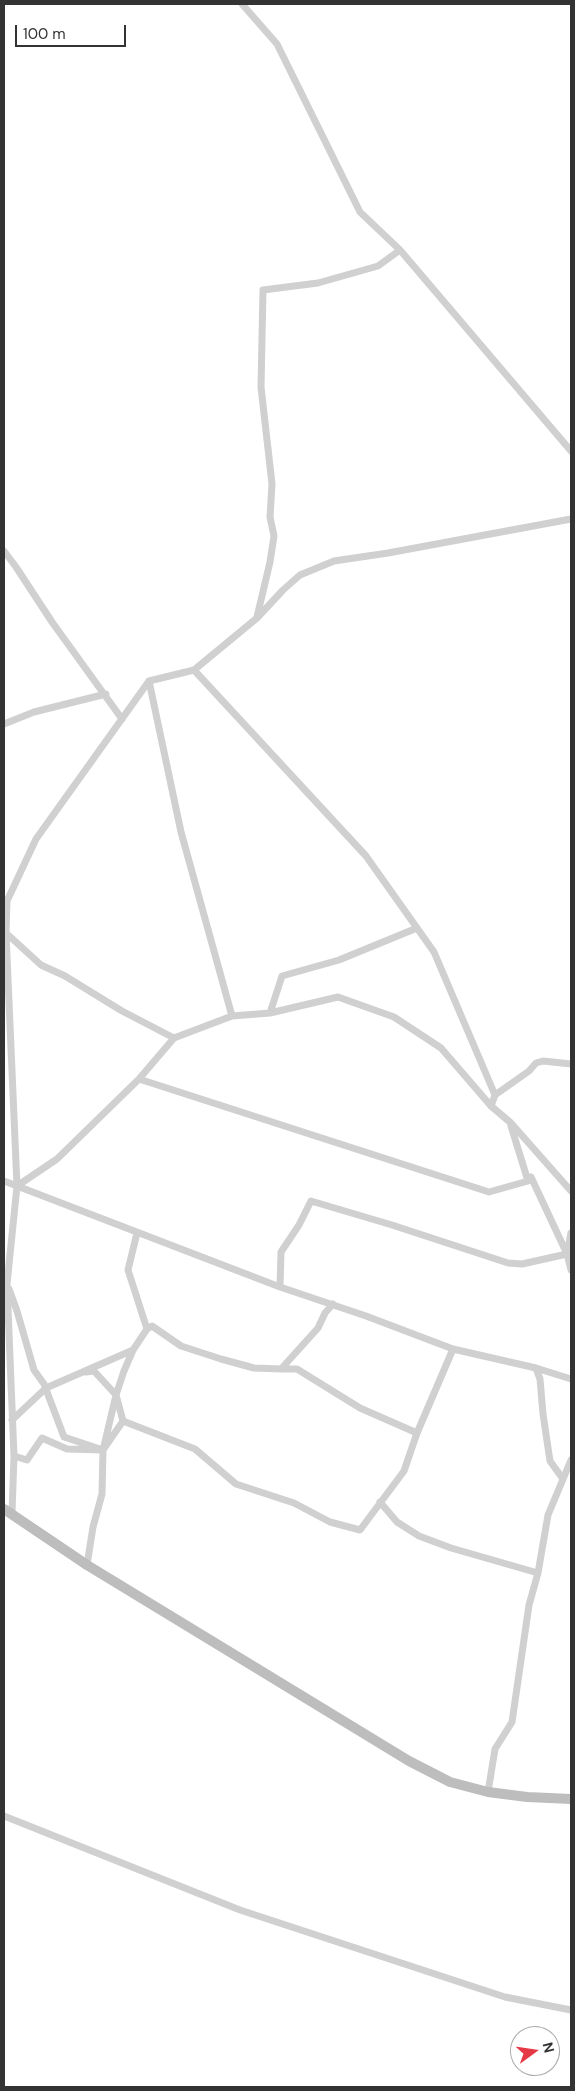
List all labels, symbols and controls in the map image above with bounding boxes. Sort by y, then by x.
scale bar [18,15,129,47]
text: 100 m [23,24,66,44]
north arrow [510,2026,560,2076]
text: N [539,2040,559,2055]

